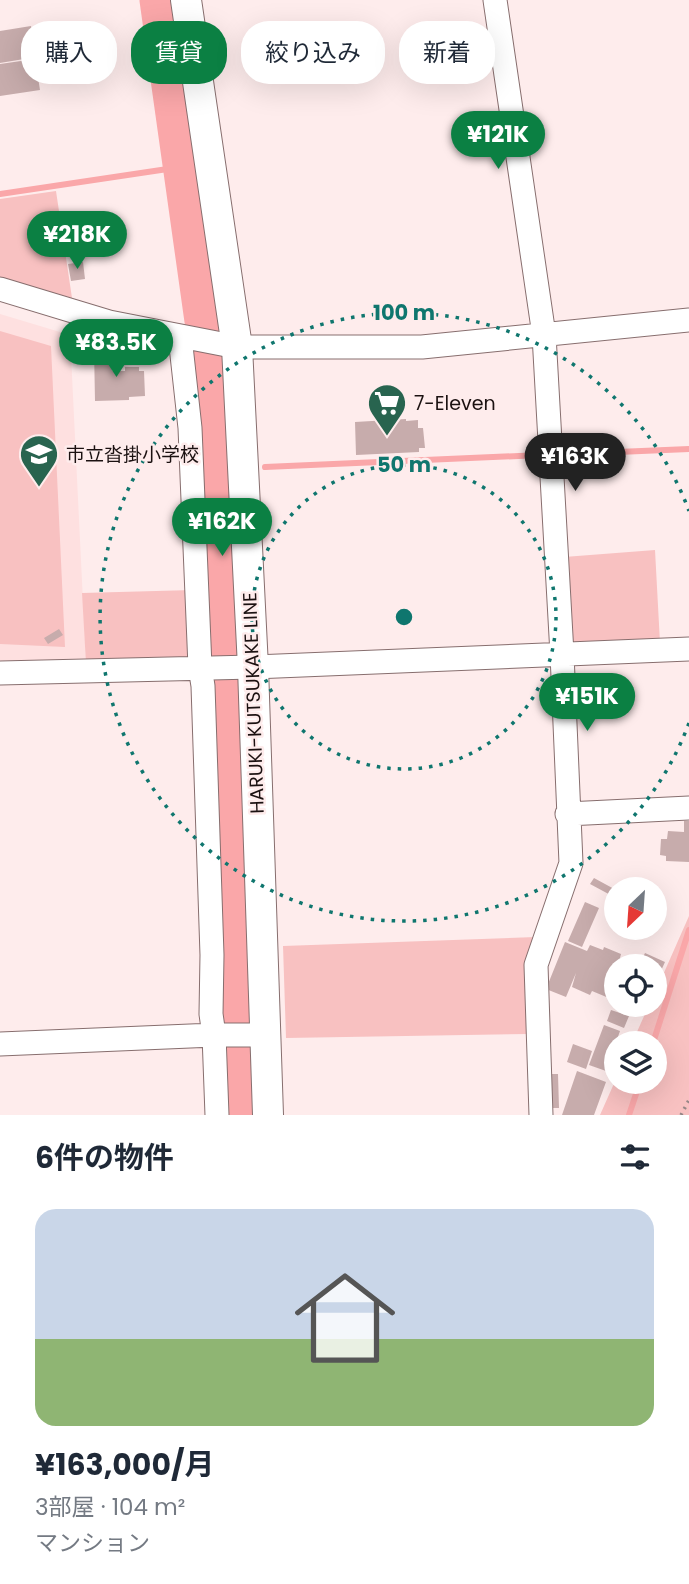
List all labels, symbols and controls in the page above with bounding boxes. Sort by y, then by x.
chip: 購入 [21,21,117,84]
chip: 賃貸 [131,21,227,84]
chip: 絞り込み [241,21,385,84]
chip: 新着 [399,21,495,84]
pin: ¥121K [449,111,547,171]
text: ¥121K [467,118,529,150]
pin: ¥218K [28,212,126,271]
text: ¥218K [43,218,111,250]
text: 100 m [373,298,435,327]
pin: ¥83.5K [59,320,173,379]
text: ¥83.5K [75,326,157,358]
supermarket icon: 7-Eleven [366,382,408,437]
place label: 7-Eleven [414,390,496,417]
school or university icon: 市立沓掛小学校 [18,433,60,488]
pin: ¥163K [526,434,624,493]
text: ¥163K [541,440,609,472]
place label: 市立沓掛小学校 [66,441,199,468]
text: 50 m [377,450,431,479]
pin: ¥162K [173,498,271,558]
text: ¥162K [188,505,256,537]
street label: HARUKI-KUTSUKAKE LINE [236,592,271,814]
centre of rings [392,605,416,629]
pin: ¥151K [538,674,636,733]
text: ¥151K [555,680,619,712]
north arrow [604,877,667,940]
map controls [604,877,667,1094]
button: locate [604,954,667,1017]
button: layers [604,1031,667,1094]
text: 6件の物件 [35,1136,174,1179]
icon: filters [616,1138,654,1176]
icon: home [282,1255,408,1381]
text: ¥163,000/月 [35,1443,215,1486]
text: 3部屋 · 104 m² [35,1491,185,1523]
text: マンション [35,1527,150,1559]

